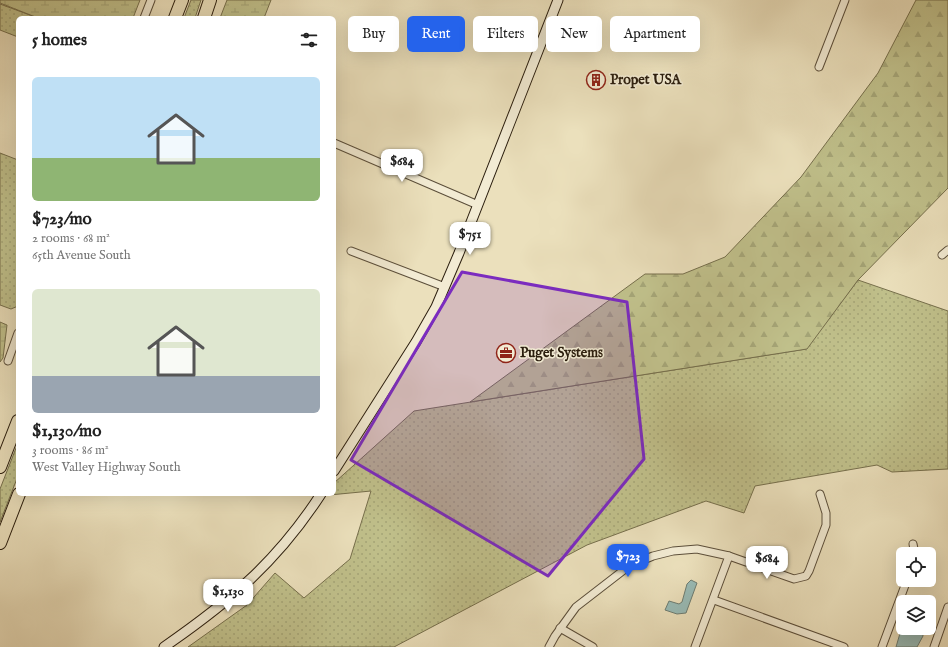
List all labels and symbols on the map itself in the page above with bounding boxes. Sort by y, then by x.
building icon: Propet USA [585,69,607,91]
place label: Propet USA [610,71,683,89]
pin: $684 [378,149,426,183]
pin: $751 [446,222,494,256]
office icon: Puget Systems [495,342,517,364]
place label: Puget Systems [520,344,603,362]
pin: $723 [604,544,652,578]
pin: $684 [743,546,791,580]
pin: $1,130 [195,579,261,613]

